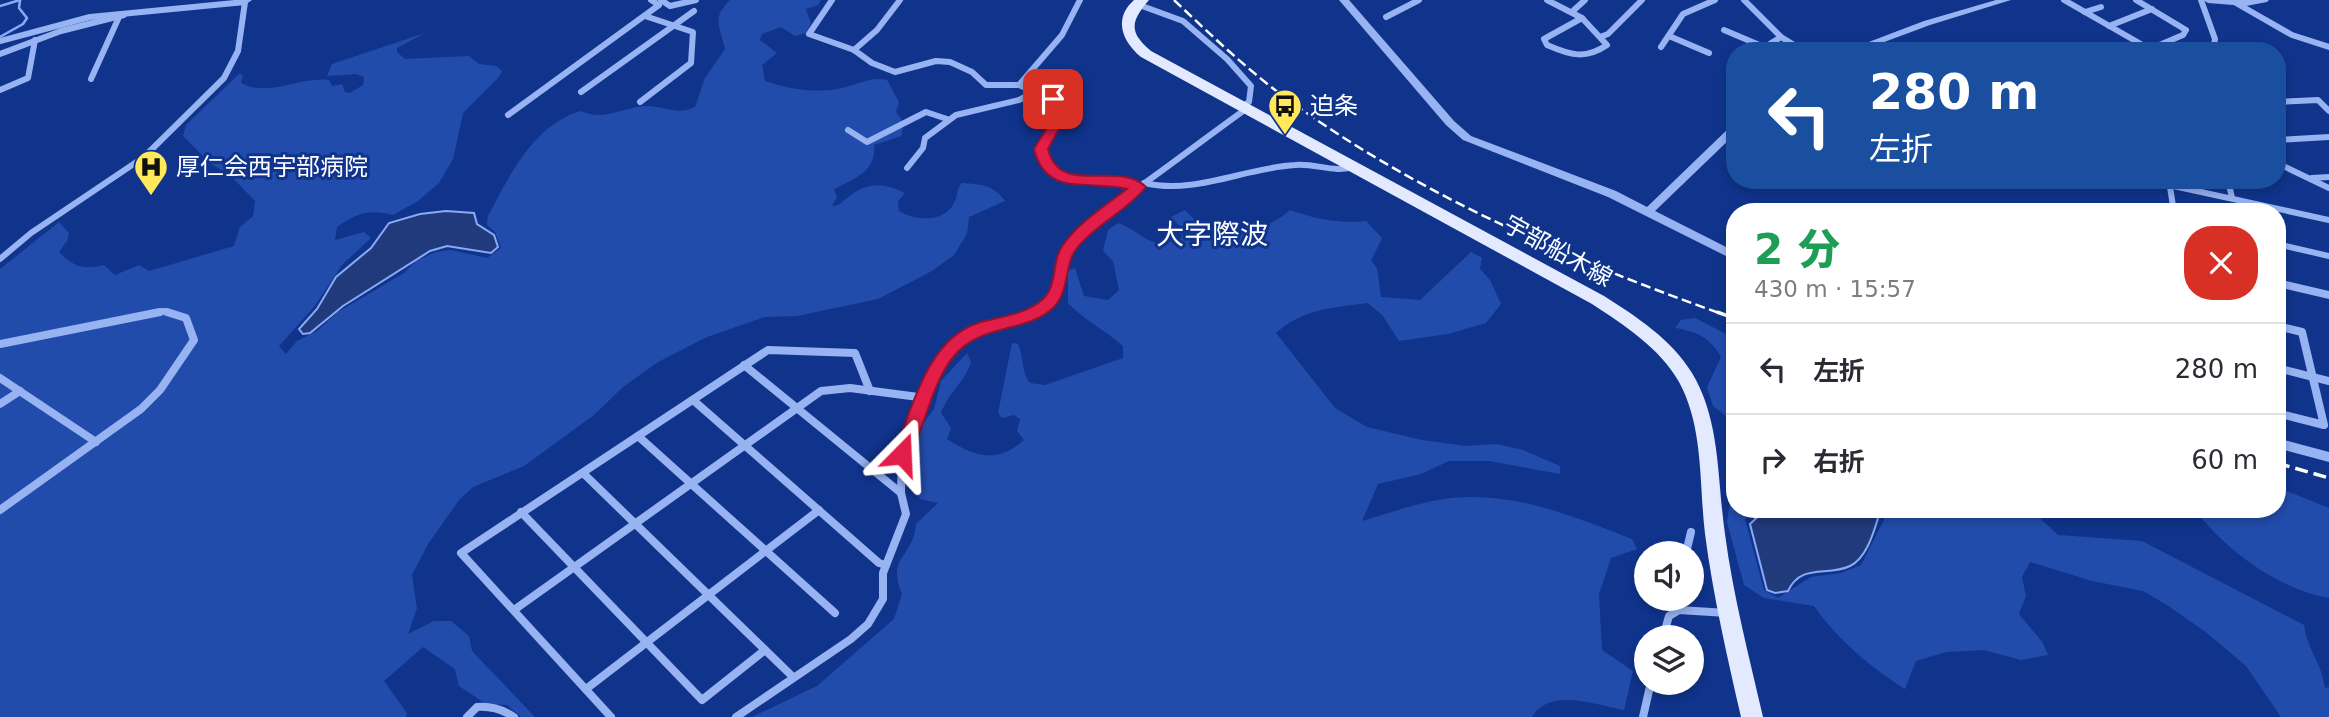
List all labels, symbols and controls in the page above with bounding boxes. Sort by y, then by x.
text: 280 m [1869,64,2039,121]
pin [1023,69,1083,129]
icon: left [1754,70,1845,161]
icon: arrive [1034,80,1072,118]
bus stop icon: 迫条 [1266,87,1304,136]
place label: 迫条 [1310,92,1358,120]
text: 左折 [1869,130,1933,168]
hospital icon: 厚仁会西宇部病院 [132,148,170,197]
place label: 厚仁会西宇部病院 [176,153,368,181]
street label: 宇部船木線 [1499,210,1617,292]
district label: 大字際波 [1156,218,1268,251]
text: 2 分 [1754,225,1840,274]
button: close [2184,226,2258,300]
text: 430 m · 15:57 [1754,276,1916,302]
icon: left [1754,350,1792,388]
text: 280 m [2175,354,2258,384]
text: 左折 [1813,356,1865,386]
position arrow [865,417,939,491]
icon: right [1754,441,1792,479]
text: 60 m [2191,445,2258,475]
text: 右折 [1813,447,1865,477]
map controls [1634,541,1704,695]
button: sound [1634,541,1704,611]
button: layers [1634,625,1704,695]

